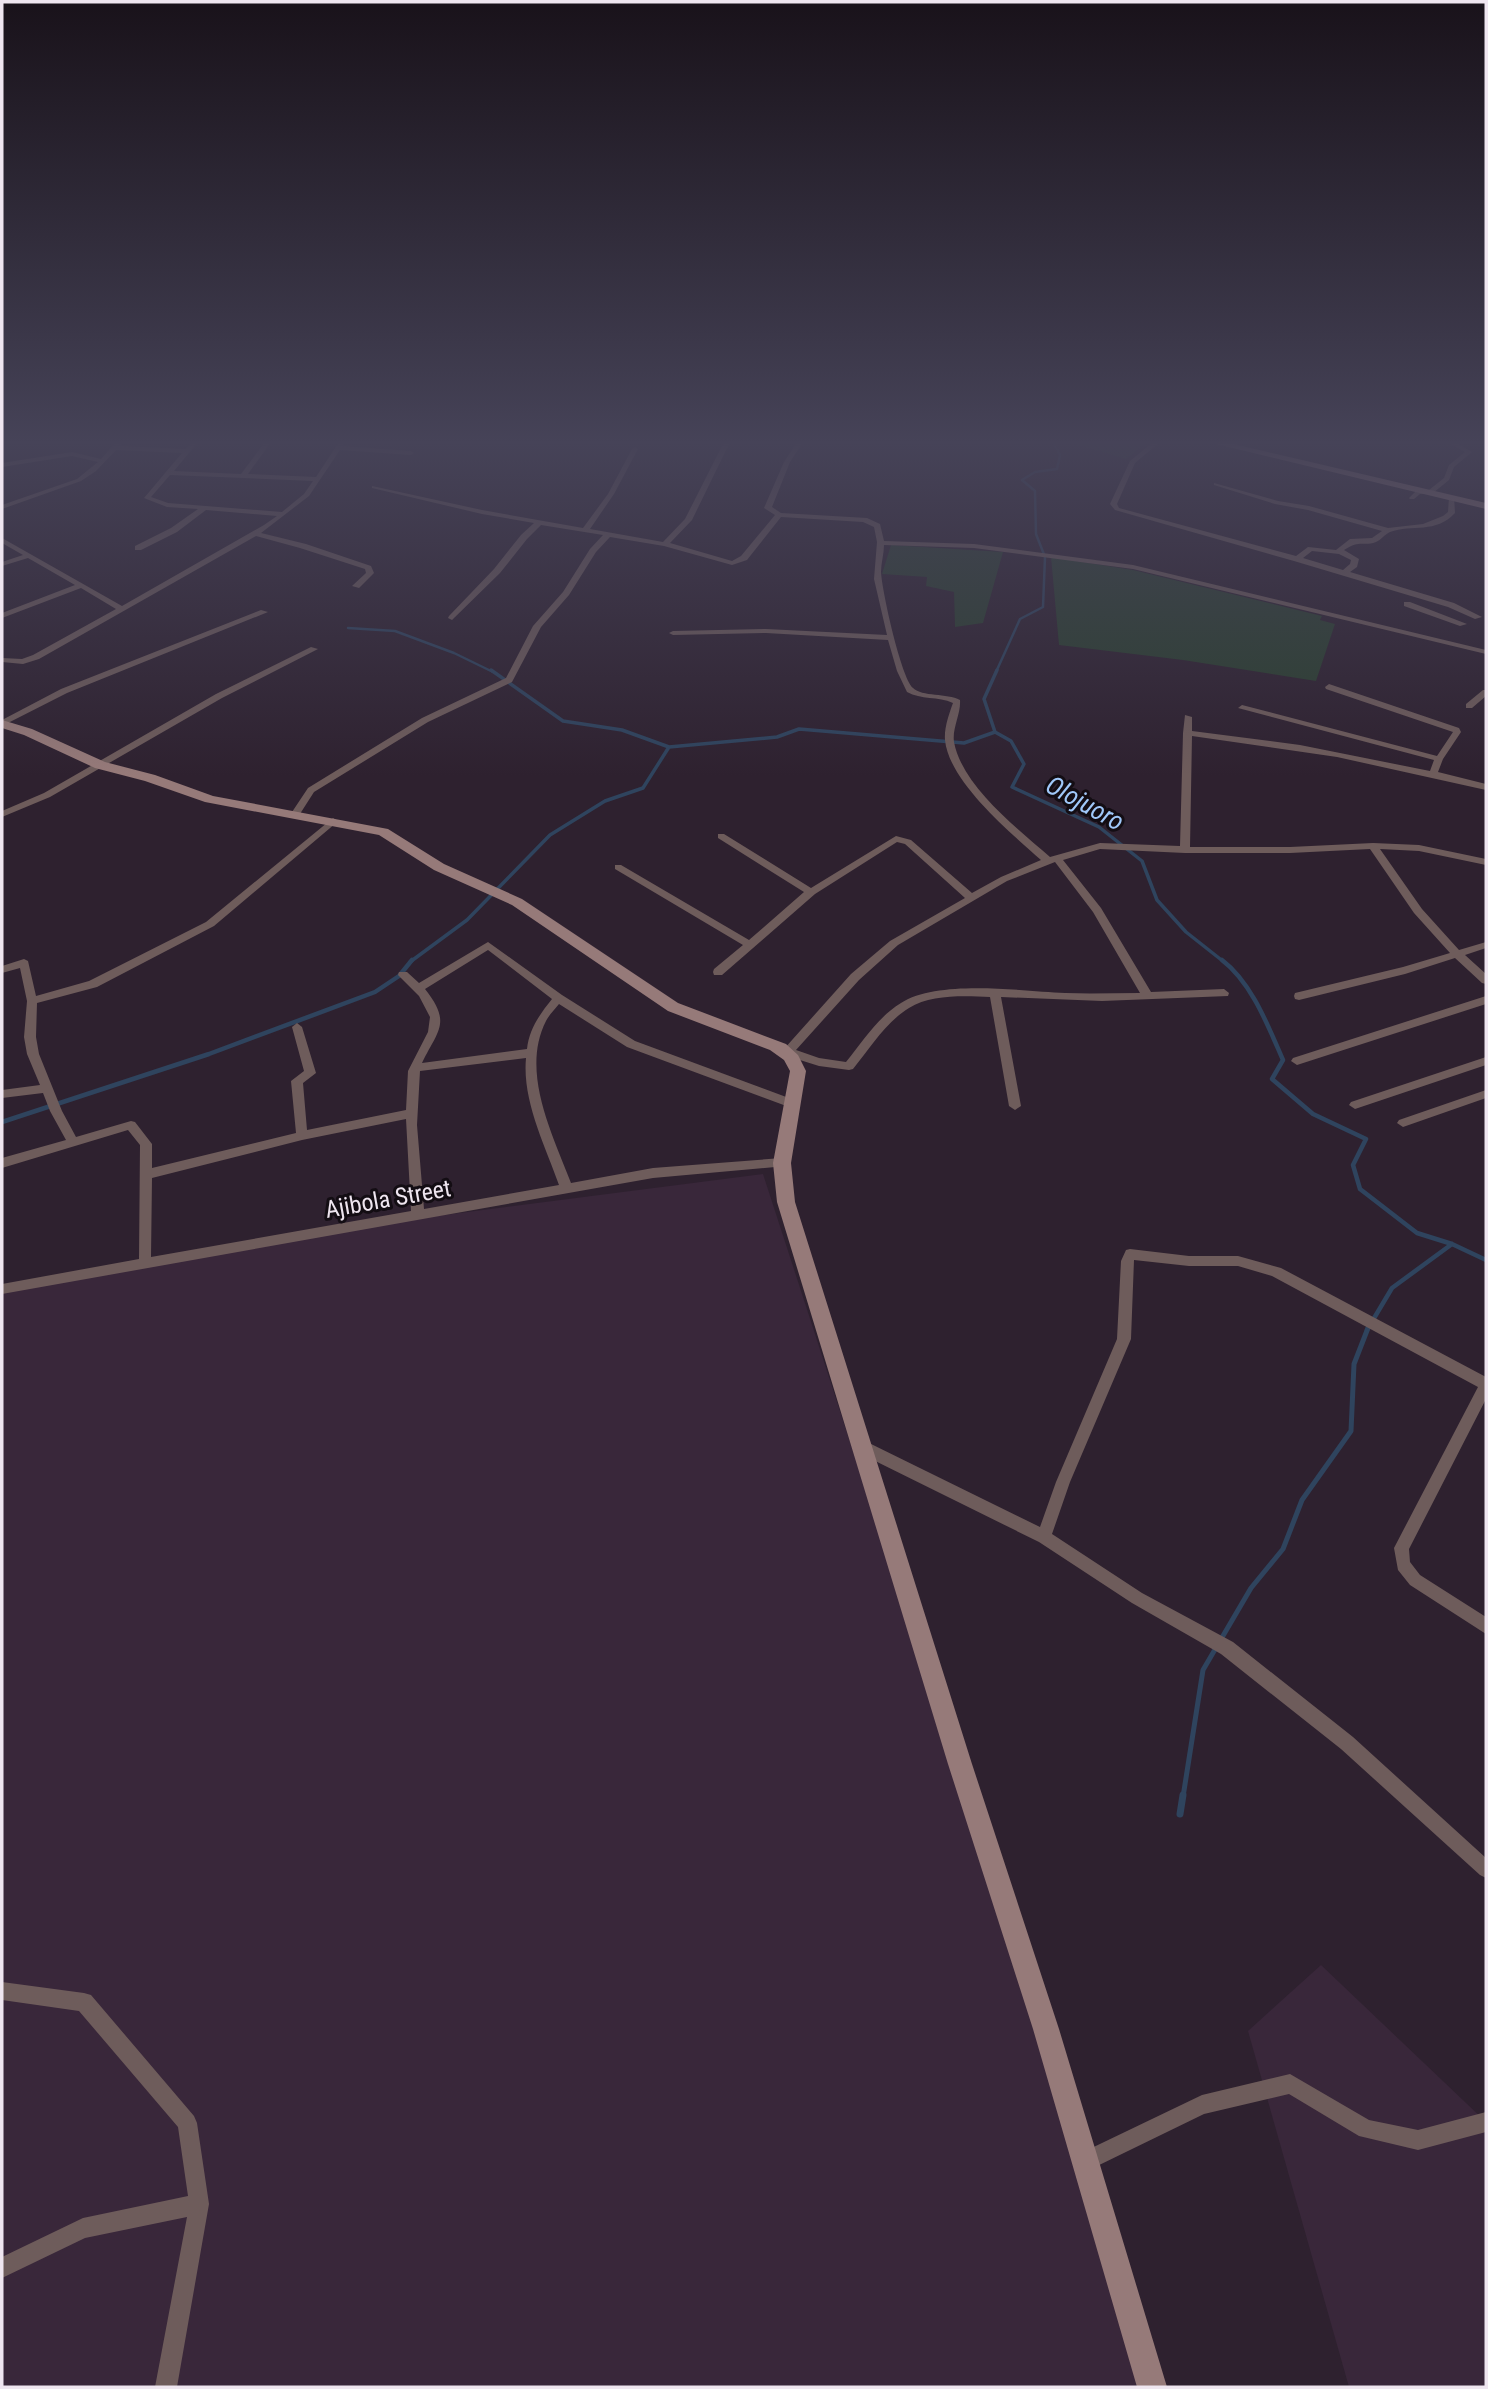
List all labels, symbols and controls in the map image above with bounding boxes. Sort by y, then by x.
water label: Olojuoro [1041,769,1129,837]
street label: Ajibola Street [323,1174,453,1224]

